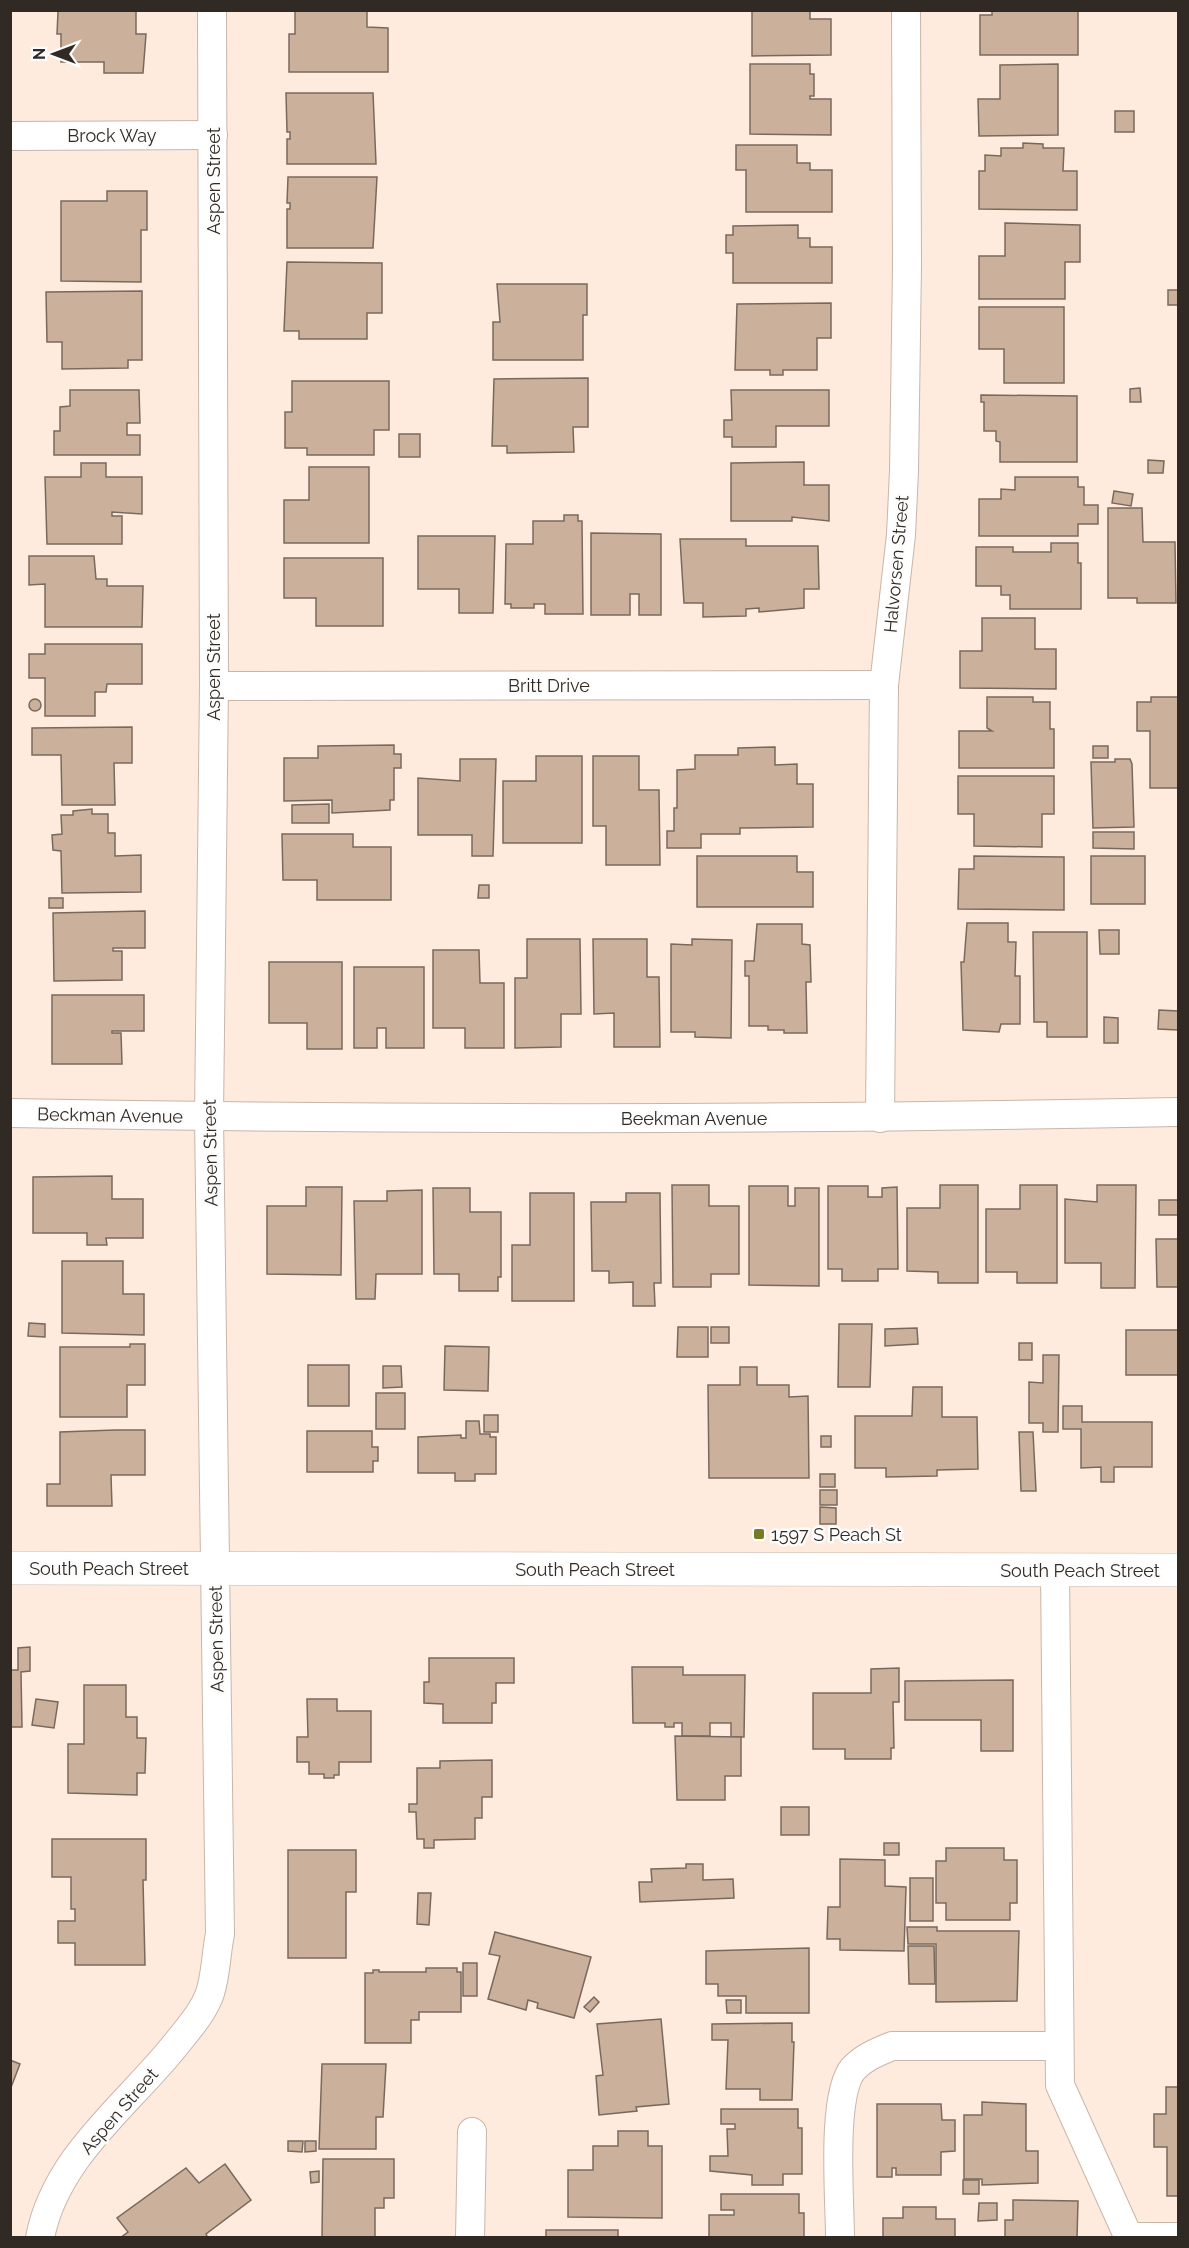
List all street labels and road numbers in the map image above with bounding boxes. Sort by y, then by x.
street label: Brock Way [67,125,157,146]
street label: Aspen Street [203,127,224,235]
street label: Halvorsen Street [880,494,912,634]
street label: Aspen Street [203,613,224,721]
street label: Britt Drive [508,675,590,696]
street label: Aspen Street [199,1099,221,1207]
street label: Beckman Avenue [37,1103,184,1127]
street label: Beekman Avenue [621,1108,768,1129]
street label: South Peach Street [29,1558,189,1579]
street label: South Peach Street [515,1559,675,1580]
street label: South Peach Street [1000,1560,1160,1581]
street label: Aspen Street [205,1585,227,1693]
street label: Aspen Street [76,2064,162,2158]

